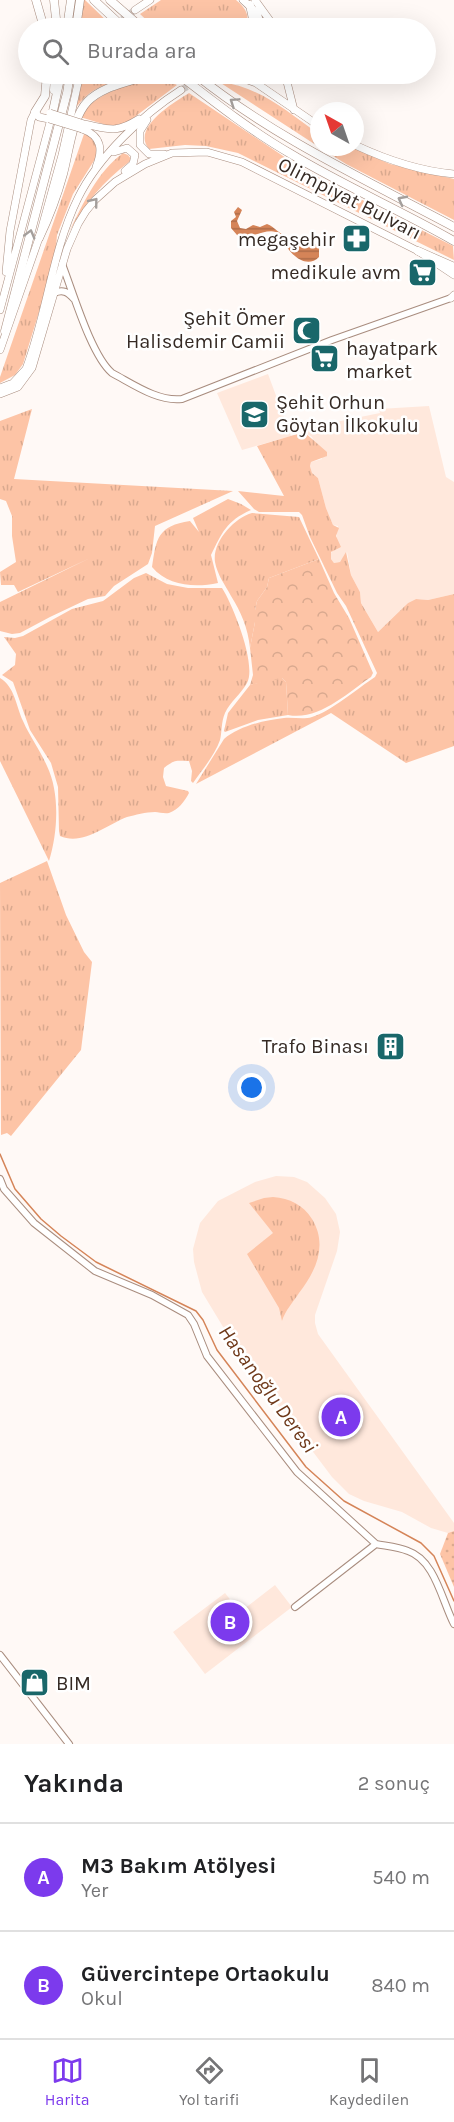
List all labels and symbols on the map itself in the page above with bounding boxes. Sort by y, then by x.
one-way arrow [229,98,240,109]
north arrow [310,102,364,156]
street label: Olimpiyat Bulvarı [274,152,425,245]
one-way arrow [398,195,409,207]
one-way arrow [87,198,98,209]
pharmacy icon: megaşehir [340,223,372,255]
place label: megaşehir [238,228,336,251]
one-way arrow [23,229,36,239]
supermarket icon: medikule avm [406,256,438,288]
place label: medikule avm [270,261,401,284]
place label: Şehit Ömer Halisdemir Camii [126,307,286,353]
mosque icon: Şehit Ömer Halisdemir Camii [290,314,322,346]
place label: hayatpark market [346,337,438,383]
supermarket icon: hayatpark market [309,343,341,375]
place label: Şehit Orhun Göytan İlkokulu [276,391,419,437]
school or university icon: Şehit Orhun Göytan İlkokulu [239,398,271,430]
building icon: Trafo Binası [374,1030,406,1062]
place label: Trafo Binası [262,1035,369,1058]
your location [237,1073,266,1102]
water label: Hasanoğlu Deresi [214,1320,323,1458]
pin: A [322,1394,360,1440]
pin: B [210,1600,250,1644]
shop icon: BIM [19,1667,51,1699]
place label: BIM [56,1672,91,1695]

